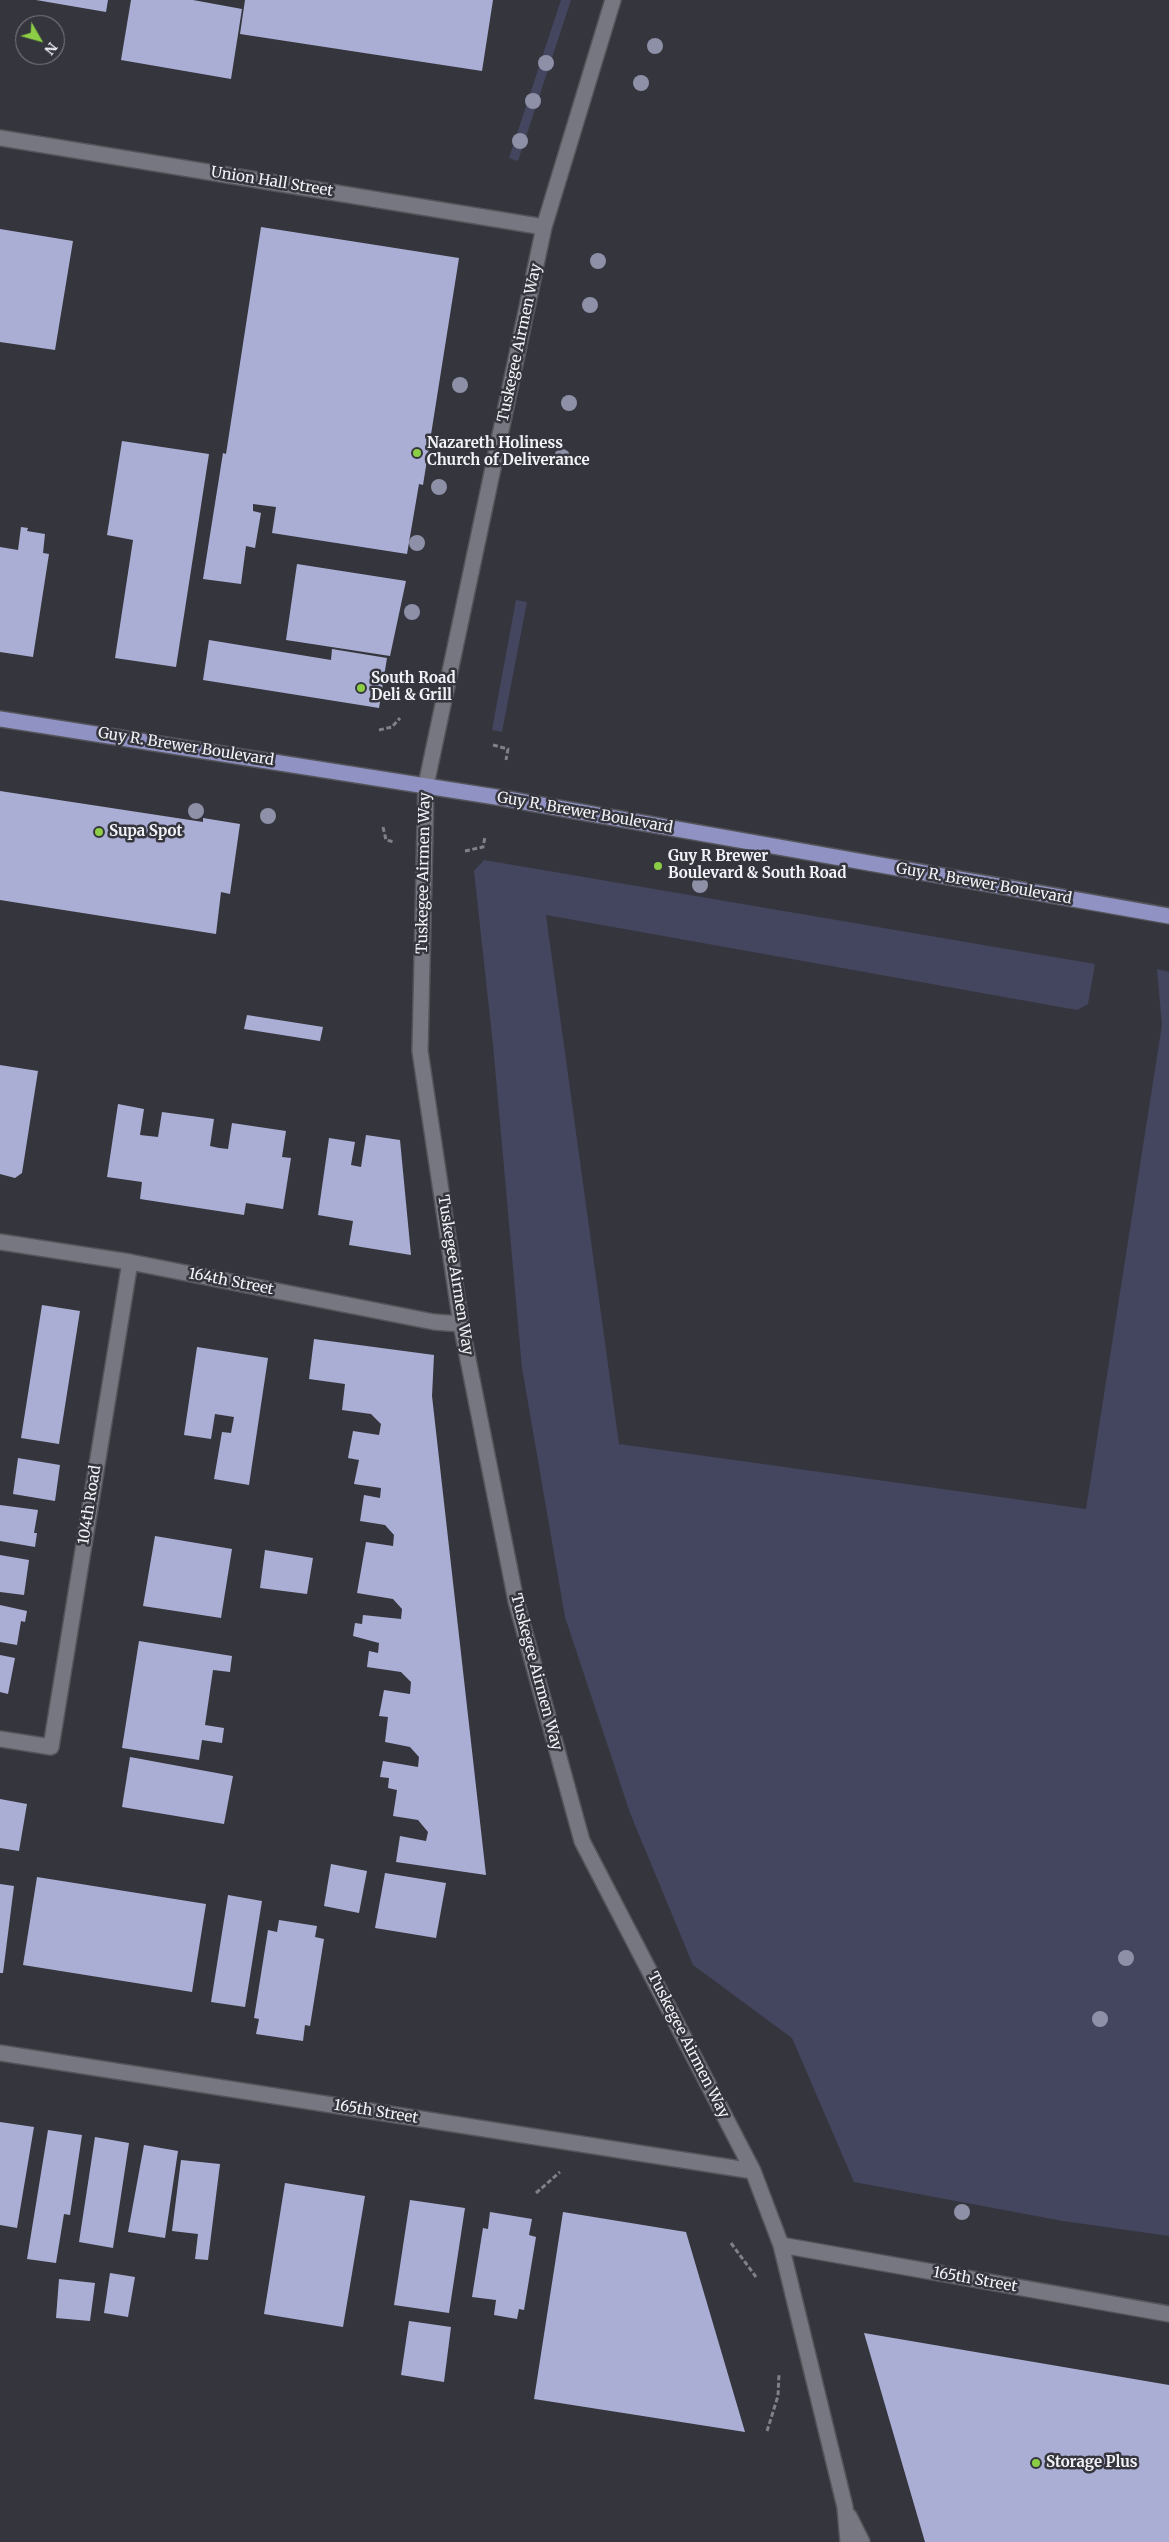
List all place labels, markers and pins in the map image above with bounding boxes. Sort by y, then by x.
place label: Nazareth Holiness Church of Deliverance [427,435,590,470]
marker: Nazareth Holiness Church of Deliverance [411,447,423,459]
place label: South Road Deli & Grill [371,670,456,705]
marker: South Road Deli & Grill [355,682,367,694]
place label: Supa Spot [109,823,182,841]
marker: Supa Spot [93,826,105,838]
place label: Guy R Brewer Boulevard & South Road [668,848,847,883]
marker: Guy R Brewer Boulevard & South Road [652,860,664,872]
place label: Storage Plus [1046,2454,1137,2472]
marker: Storage Plus [1030,2457,1042,2469]

